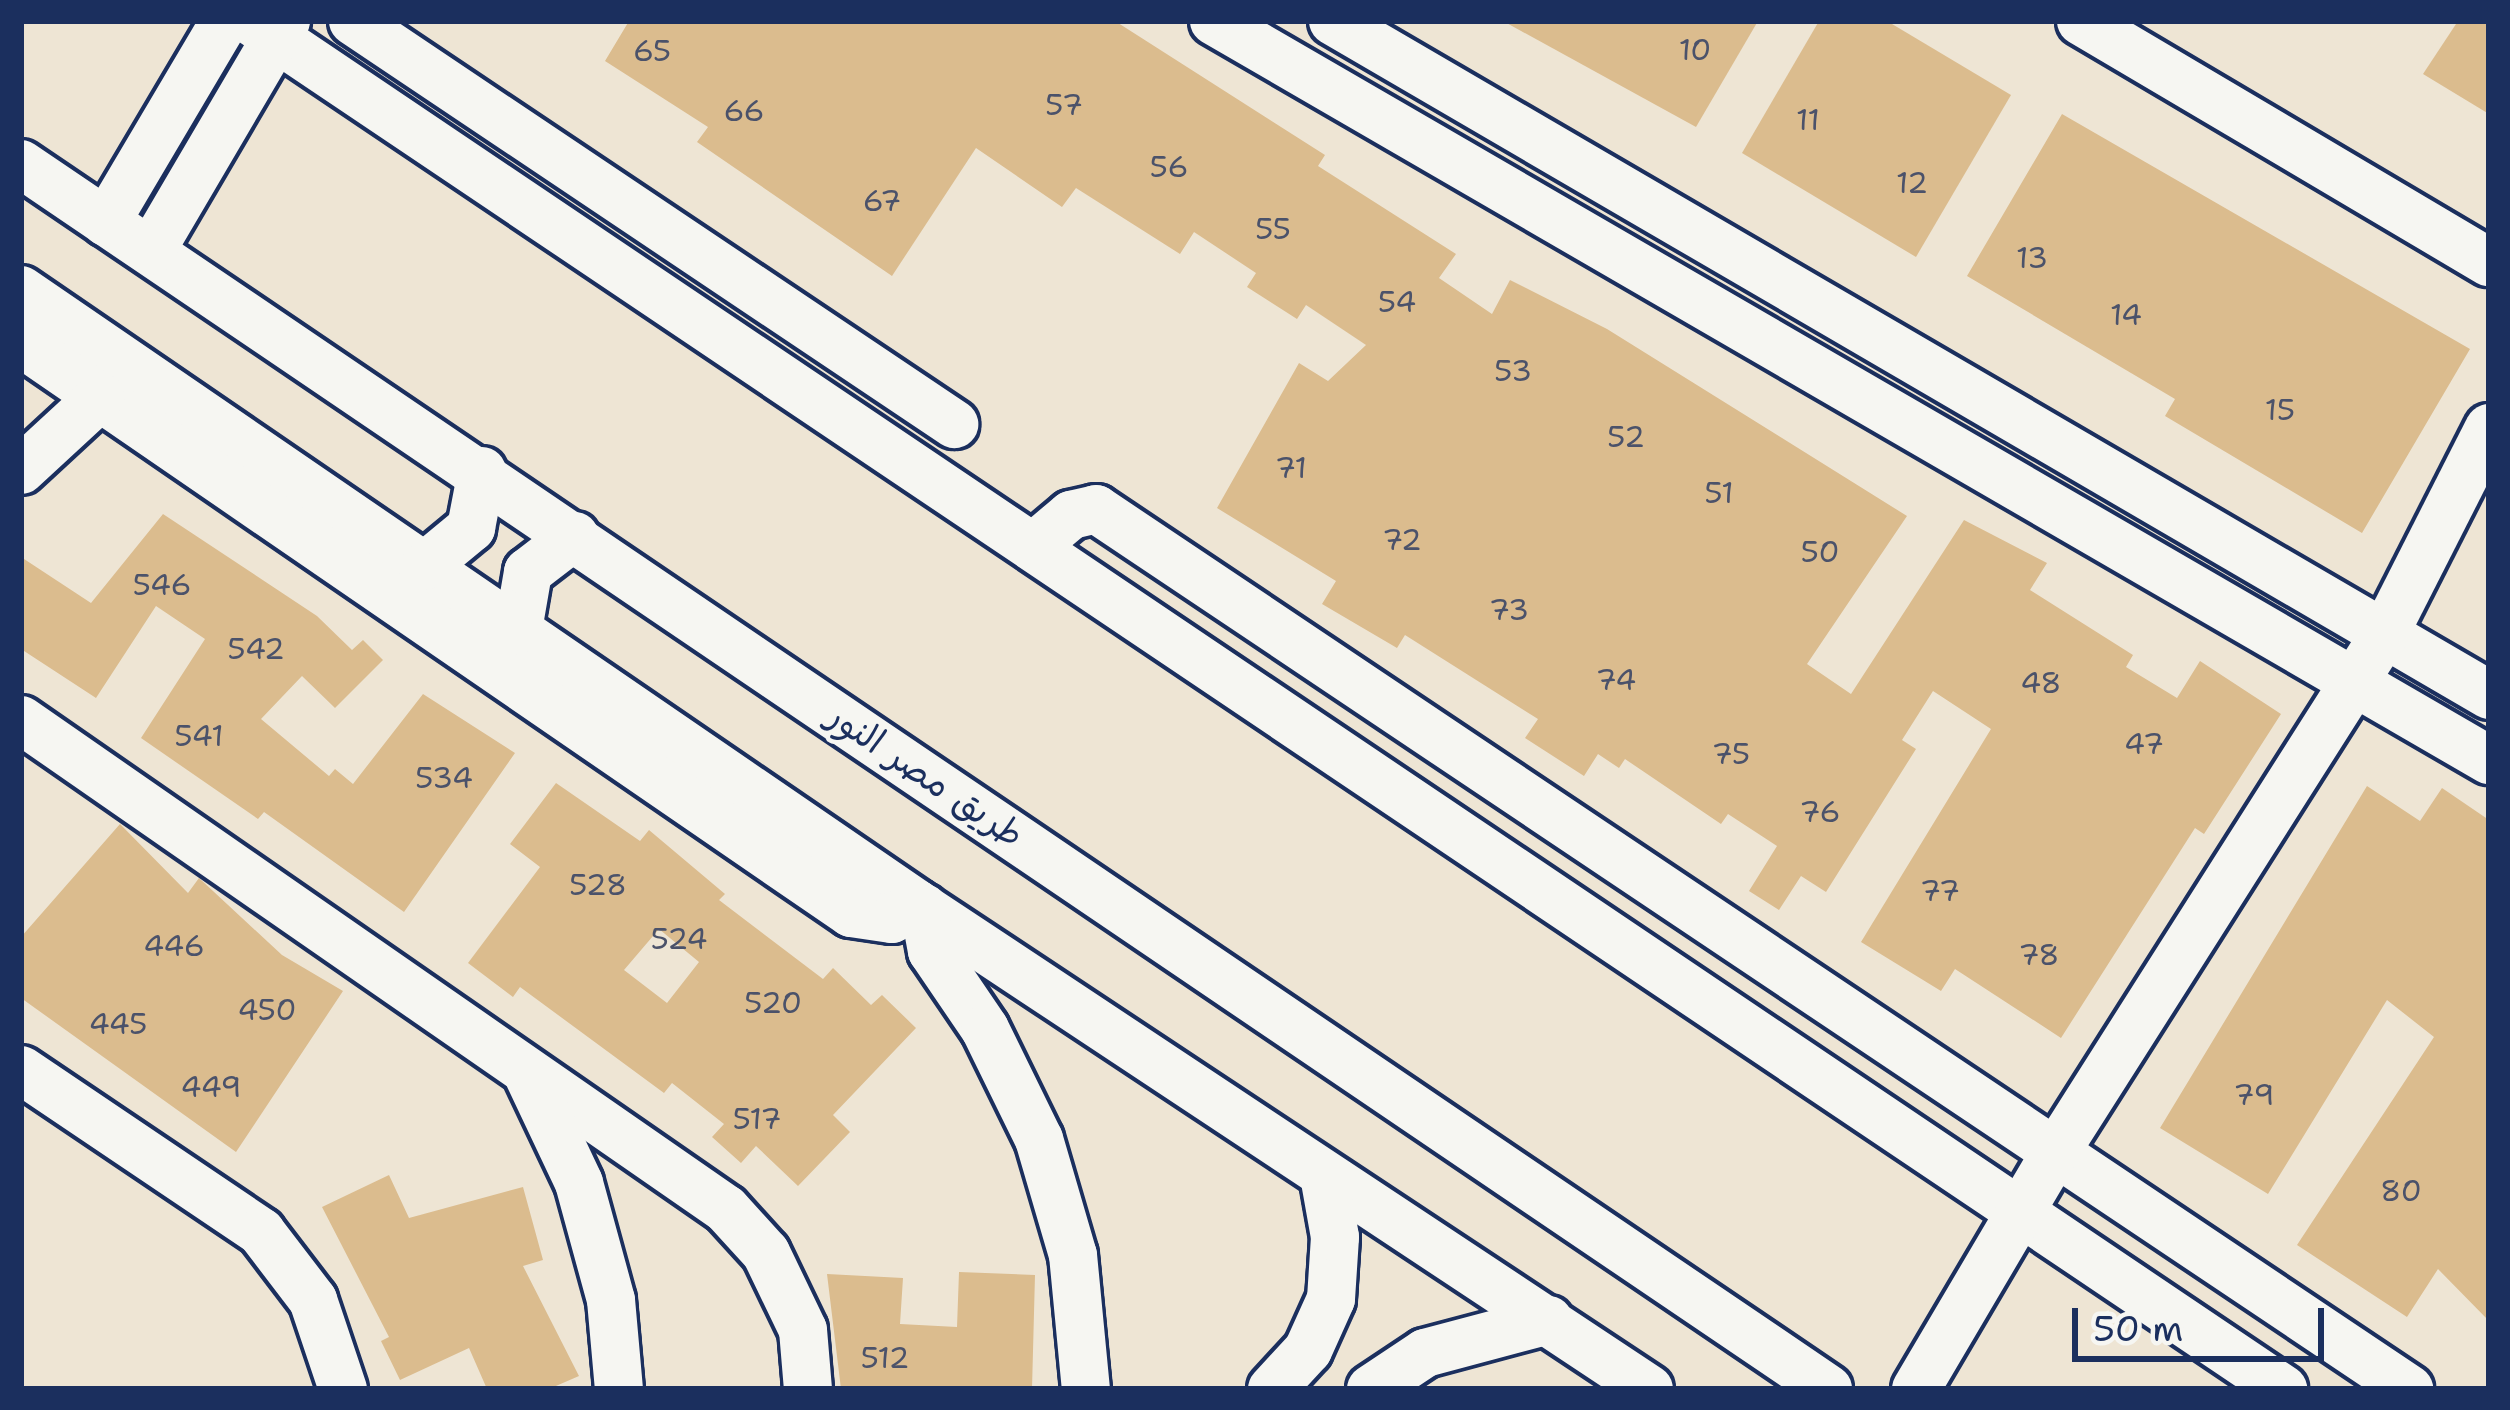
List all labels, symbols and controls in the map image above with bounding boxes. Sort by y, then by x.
house number: 10 [1679,32,1711,68]
house number: 65 [633,33,671,69]
house number: 57 [1045,87,1083,123]
house number: 66 [723,93,765,129]
house number: 11 [1796,102,1820,138]
house number: 56 [1150,149,1188,185]
house number: 12 [1896,165,1928,201]
house number: 67 [863,183,901,219]
house number: 55 [1255,211,1291,247]
house number: 13 [2016,240,2048,276]
house number: 54 [1378,284,1416,320]
house number: 14 [2110,297,2142,333]
house number: 53 [1494,353,1532,389]
house number: 15 [2265,392,2295,428]
house number: 52 [1607,419,1645,455]
house number: 71 [1275,450,1307,486]
house number: 51 [1704,475,1734,511]
house number: 72 [1382,522,1422,558]
house number: 50 [1800,534,1840,570]
house number: 546 [132,567,192,603]
house number: 73 [1489,592,1529,628]
house number: 542 [227,631,285,667]
house number: 74 [1596,662,1636,698]
house number: 48 [2020,665,2062,701]
street label: طريق مصر النور [820,694,1032,856]
house number: 541 [174,718,224,754]
house number: 47 [2124,726,2164,762]
house number: 75 [1712,736,1750,772]
house number: 534 [415,760,473,796]
house number: 76 [1800,794,1840,830]
house number: 528 [569,867,627,903]
house number: 77 [1920,873,1960,909]
house number: 524 [651,921,707,957]
house number: 446 [143,928,205,964]
house number: 78 [2019,937,2059,973]
house number: 520 [744,985,802,1021]
house number: 450 [237,992,297,1028]
house number: 445 [89,1006,147,1042]
house number: 449 [181,1069,241,1105]
house number: 79 [2234,1077,2274,1113]
house number: 517 [732,1101,782,1137]
house number: 80 [2380,1173,2422,1209]
scale bar [2078,1284,2330,1358]
text: 50 m [2093,1304,2183,1353]
house number: 512 [860,1340,910,1376]

